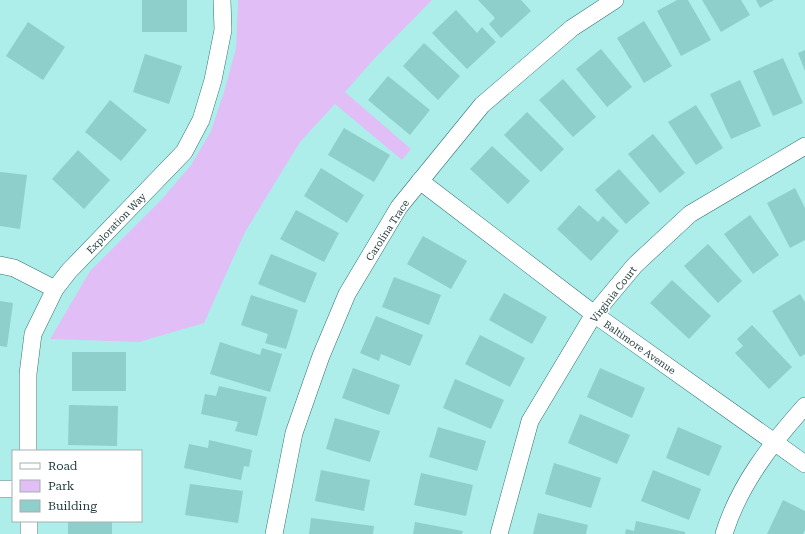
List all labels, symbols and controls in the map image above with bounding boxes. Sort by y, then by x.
street label: Exploration Way [85,191,148,256]
street label: Carolina Trace [364,197,411,263]
street label: Virginia Court [588,264,639,325]
street label: Baltimore Avenue [602,318,678,377]
legend [12,450,142,522]
text: Road [48,459,78,473]
text: Park [48,479,75,493]
text: Building [48,499,97,513]

